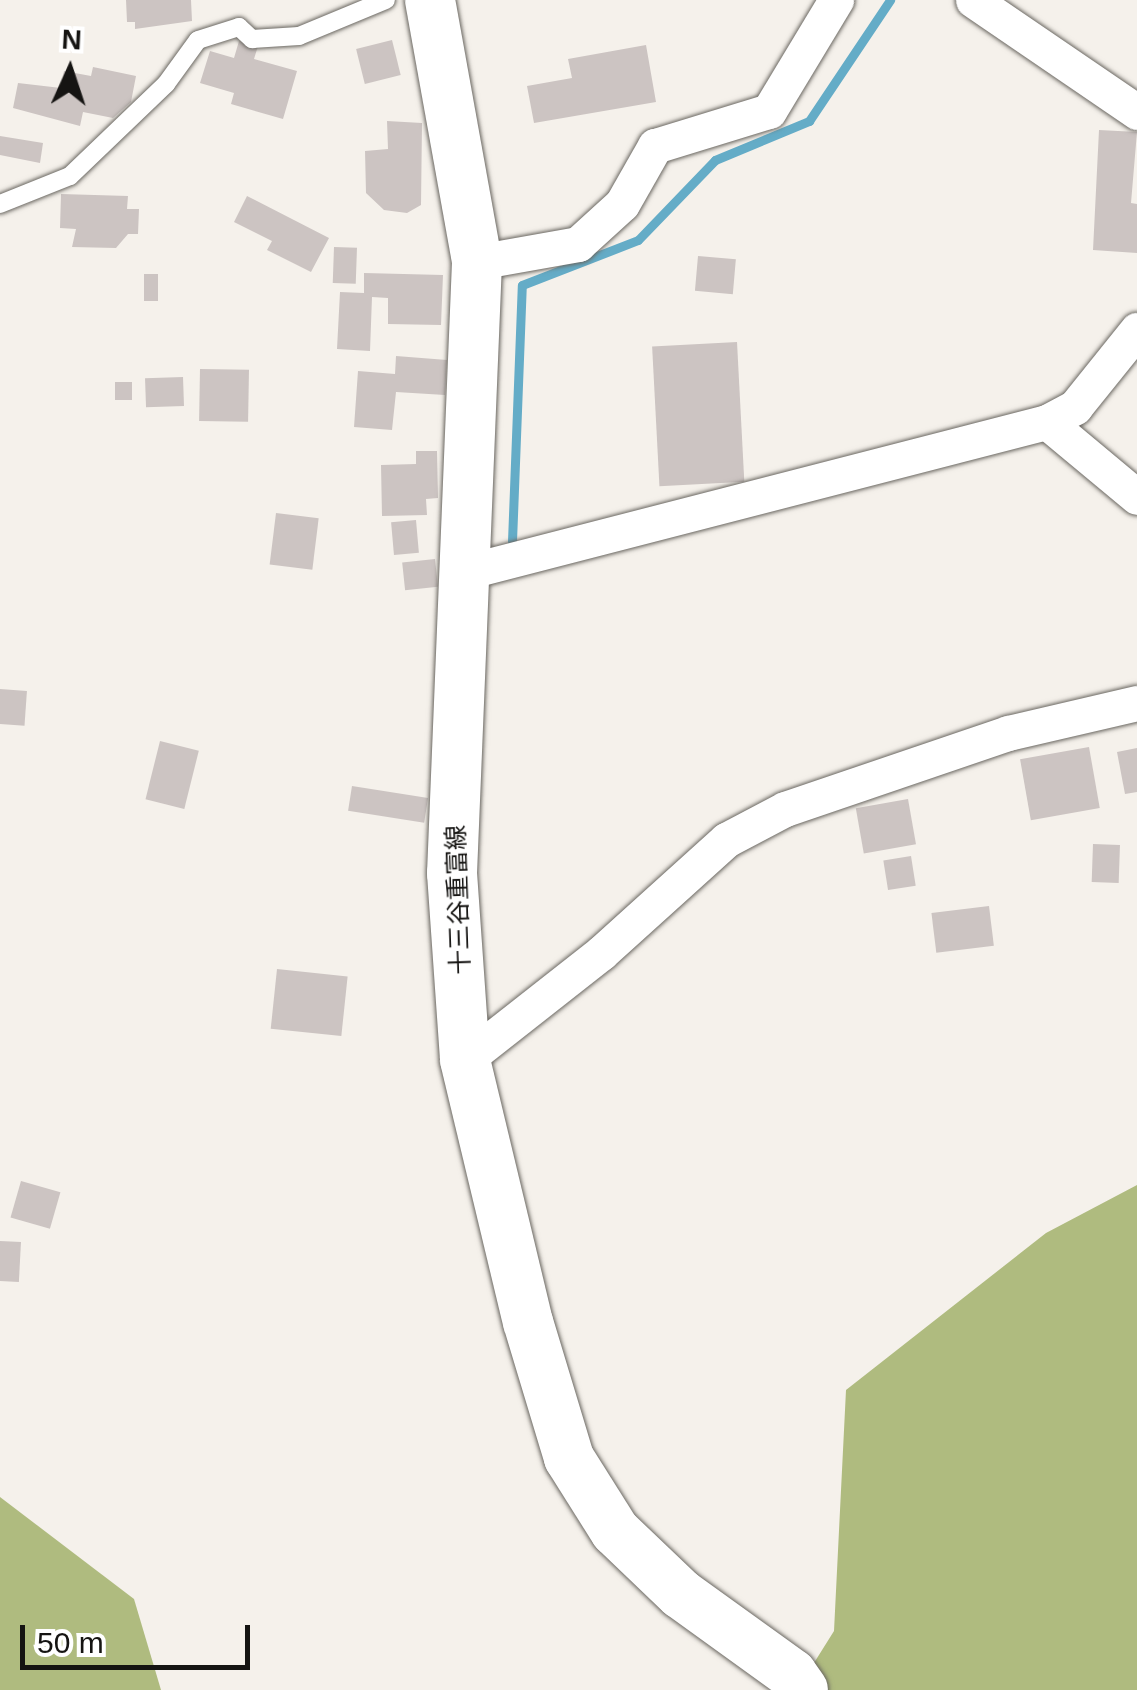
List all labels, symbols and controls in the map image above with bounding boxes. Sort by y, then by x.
north arrow [20,20,120,120]
text: N [61,24,83,56]
street label: 十三谷重富線 [440,825,476,975]
scale bar [25,1605,255,1667]
text: 50 m [37,1626,104,1659]

